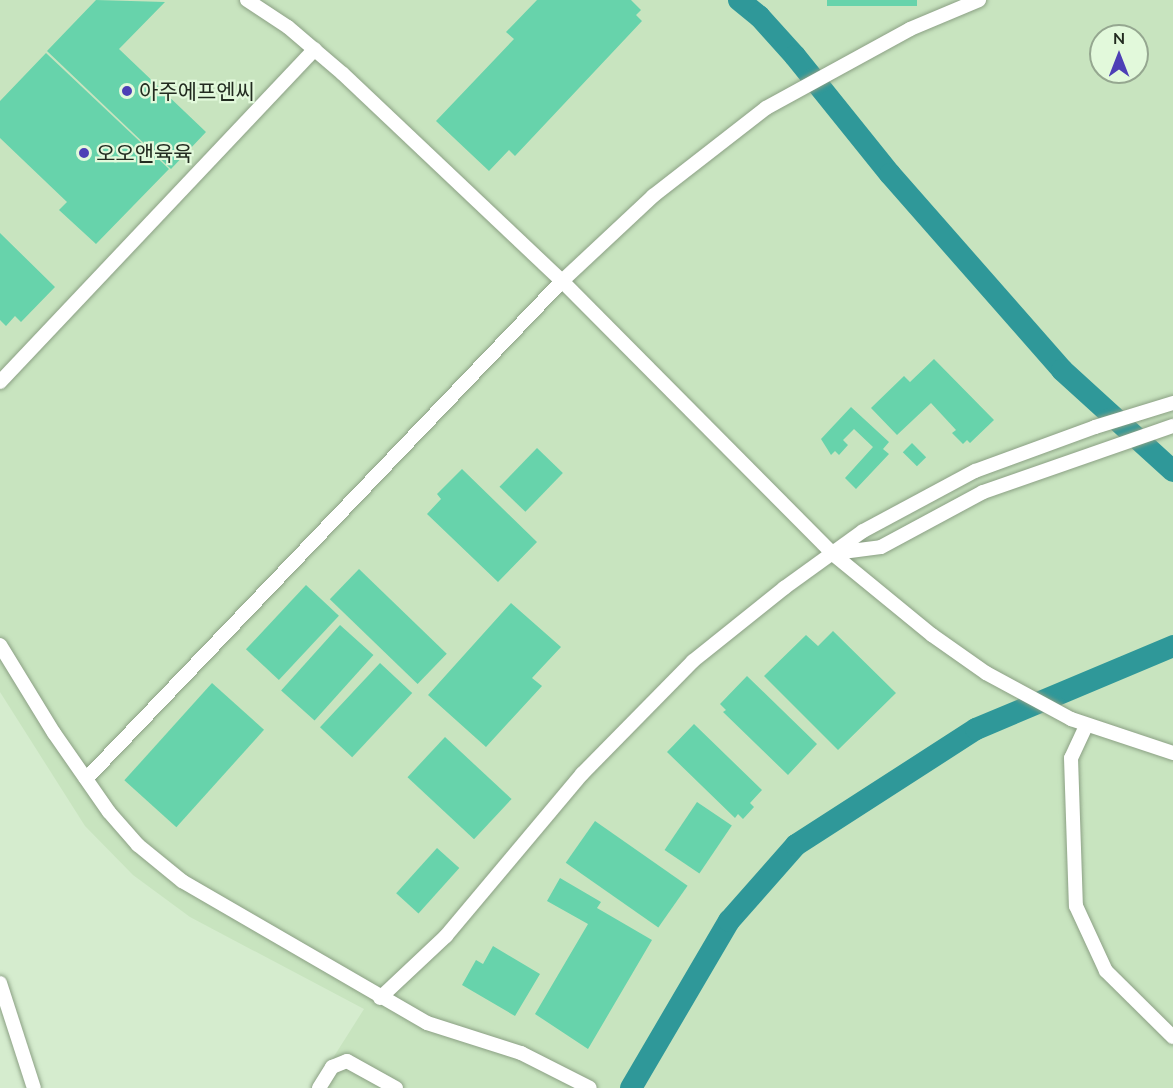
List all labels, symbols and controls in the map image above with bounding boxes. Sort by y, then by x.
north arrow [1089,24,1149,84]
text: N [1113,28,1125,48]
place label: 아주에프엔씨 [139,78,255,104]
marker: 아주에프엔씨 [120,84,134,98]
place label: 오오앤육육 [96,140,193,166]
marker: 오오앤육육 [77,146,91,160]

